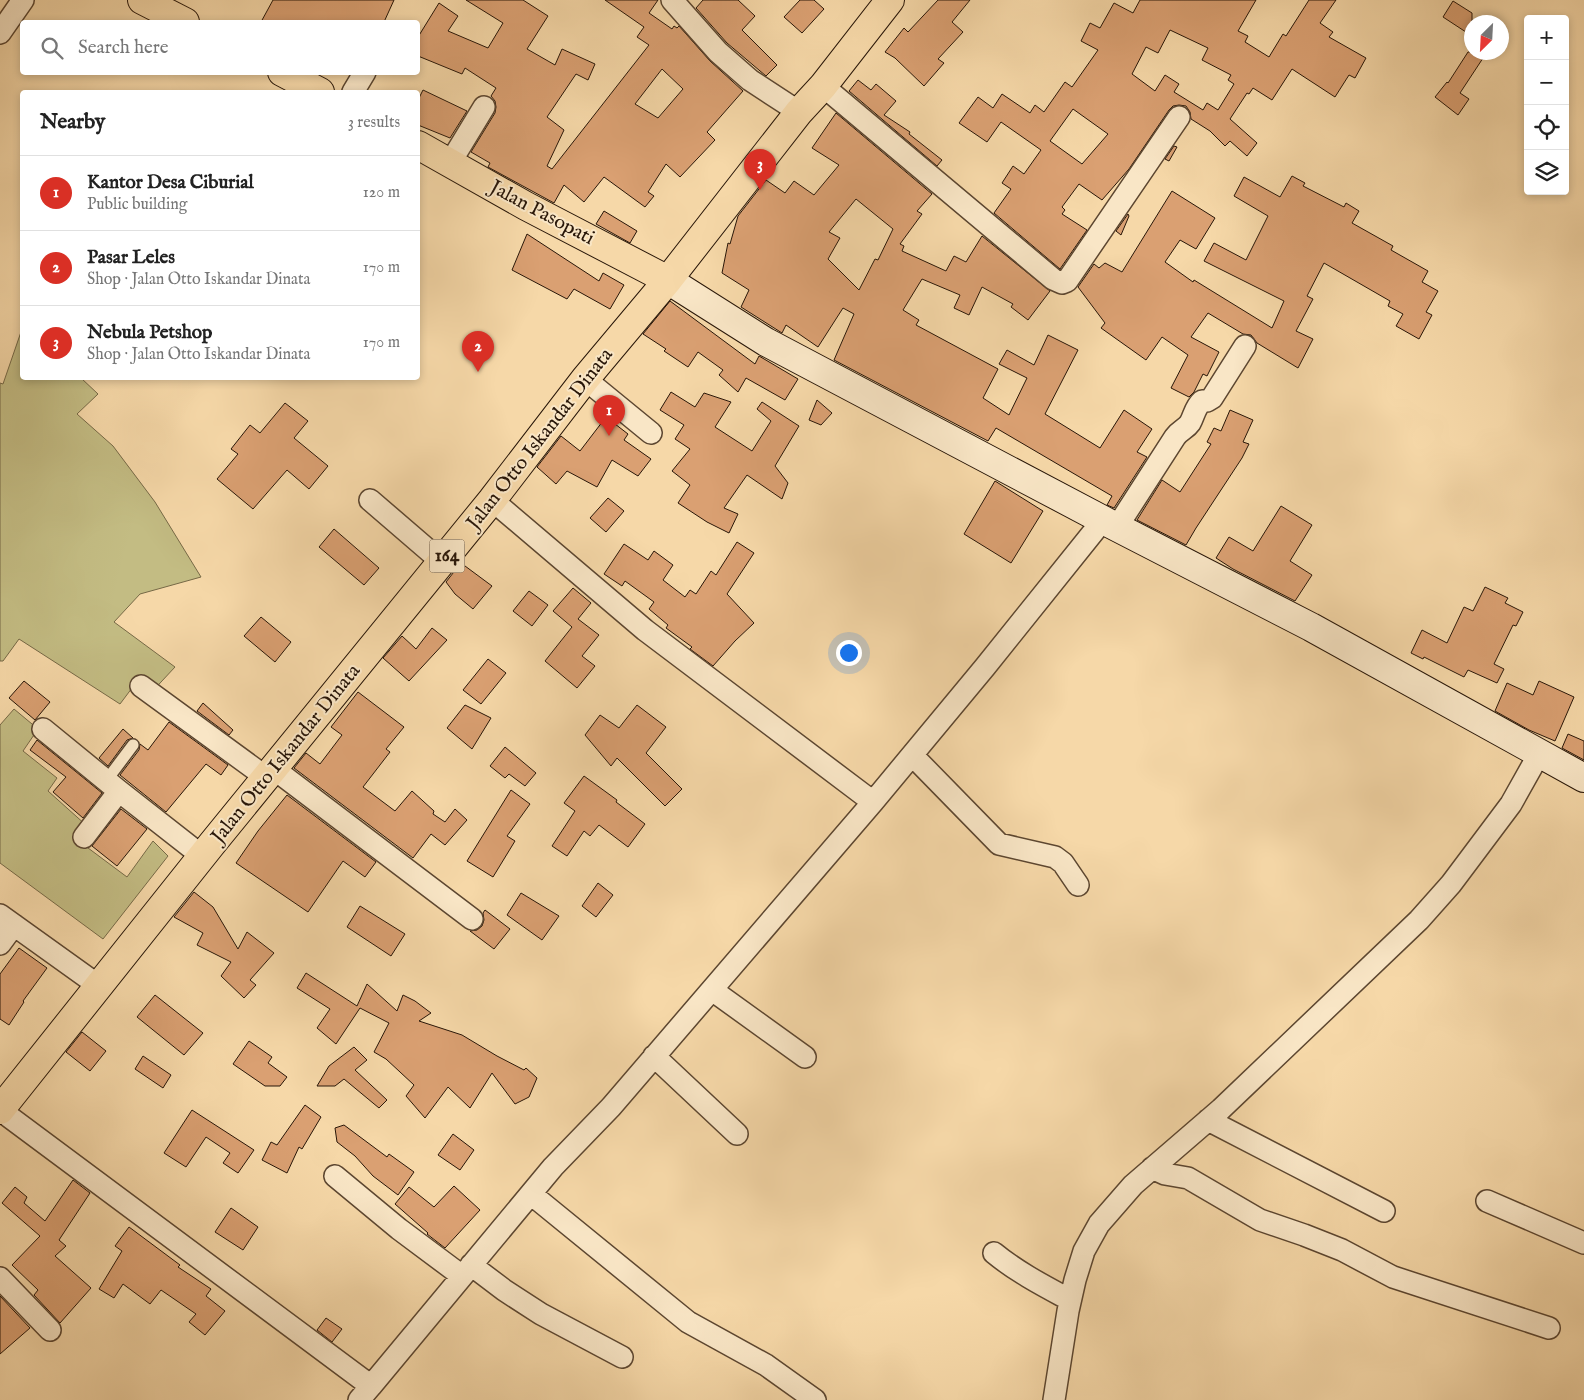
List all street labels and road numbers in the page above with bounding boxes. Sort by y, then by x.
street label: Jalan Pasopati [484,174,599,251]
street label: Jalan Otto Iskandar Dinata [460,343,619,536]
road number: 164 [430,540,464,572]
street label: Jalan Otto Iskandar Dinata [205,659,366,850]

